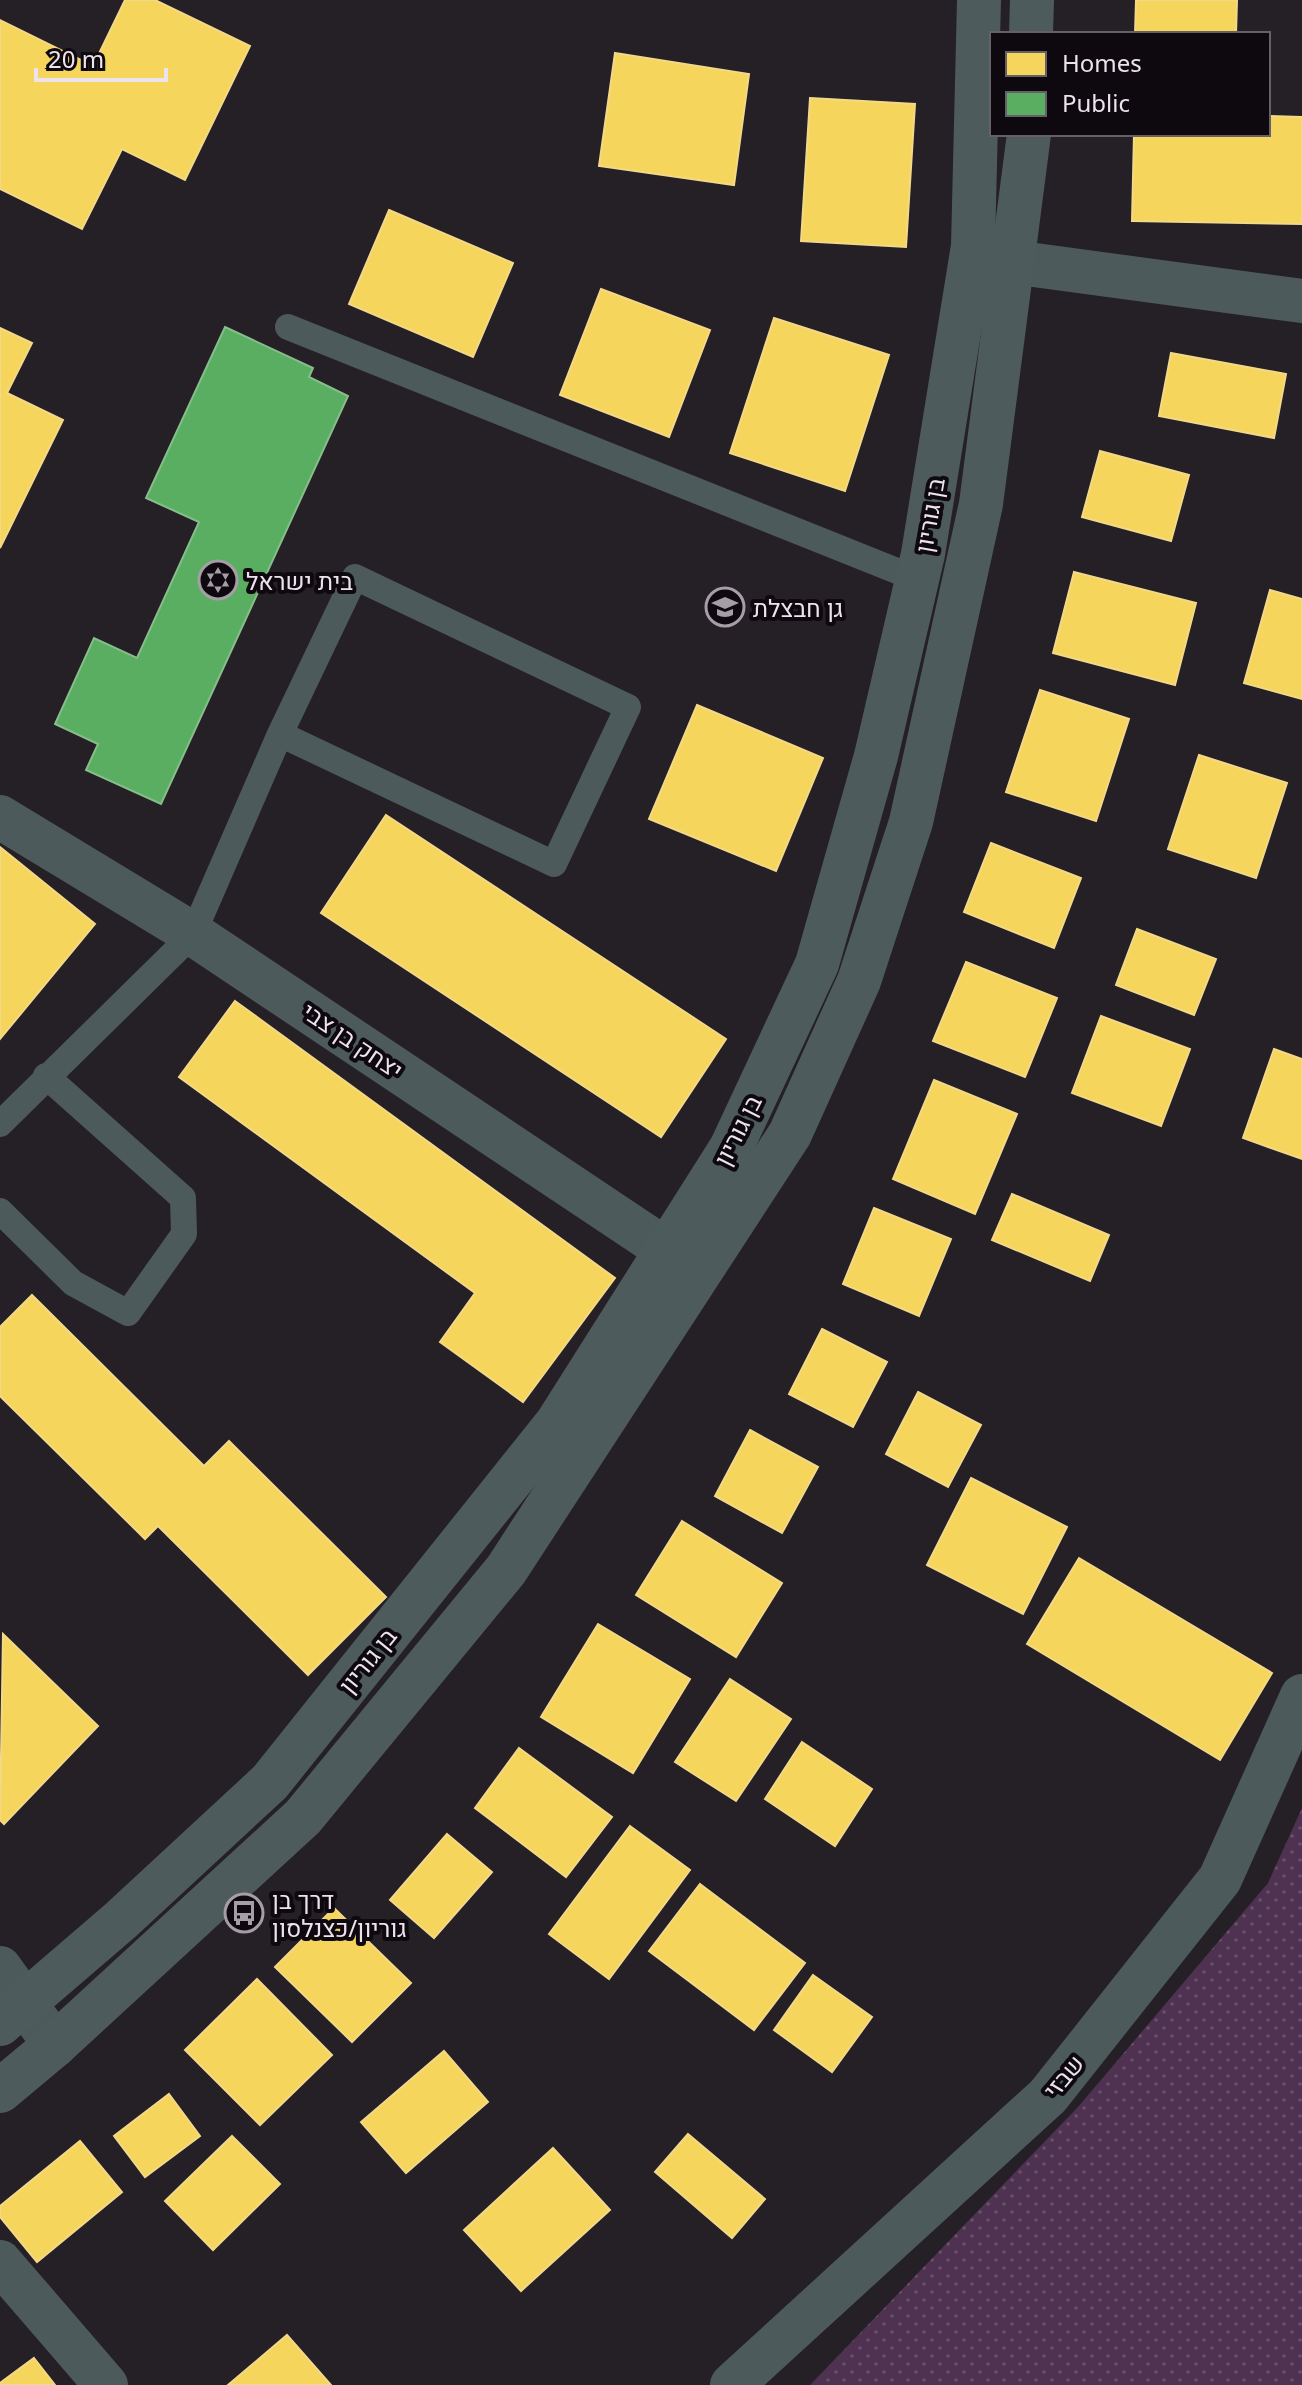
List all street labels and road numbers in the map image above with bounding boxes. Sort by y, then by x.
street label: בן גוריון [906,475,952,555]
street label: יצחק בן צבי [296,994,410,1086]
street label: בן גוריון [705,1089,769,1171]
street label: בן גוריון [331,1620,404,1700]
street label: שבזי [1035,2047,1091,2105]

